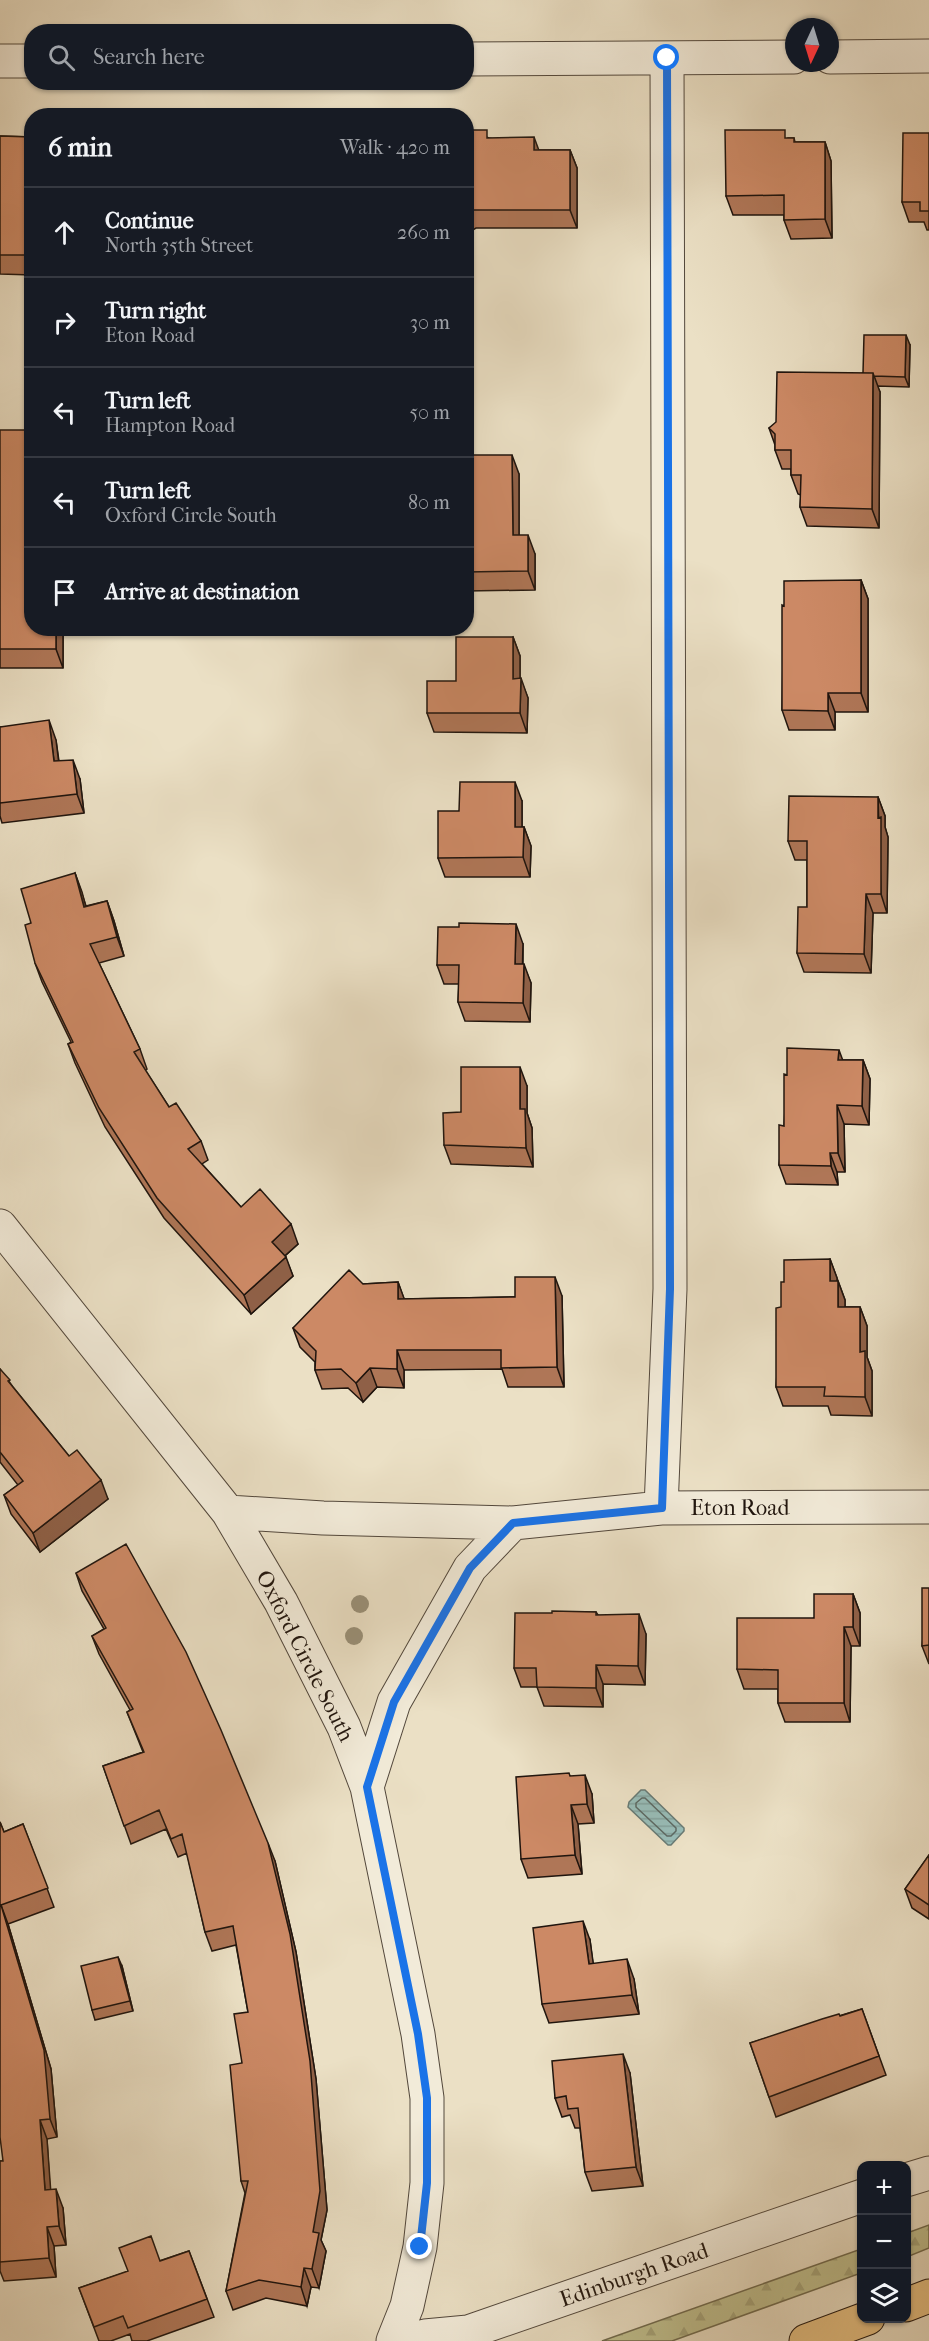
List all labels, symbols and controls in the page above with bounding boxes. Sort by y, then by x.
north arrow [785,18,839,72]
search box [24,24,474,90]
icon: search [45,41,78,74]
text: Search here [93,44,205,70]
route start [653,44,679,70]
text: 6 min [48,132,112,163]
text: Walk · 420 m [340,136,450,159]
text: Continue [105,208,194,234]
icon: ahead [48,216,81,249]
text: 260 m [397,221,450,244]
text: North 35th Street [105,234,253,257]
text: Turn right [105,298,206,324]
icon: right [48,306,81,339]
text: 30 m [410,311,450,334]
text: Eton Road [105,324,195,347]
text: Turn left [105,388,191,414]
icon: left [48,396,81,429]
text: 50 m [409,401,450,424]
text: Hampton Road [105,414,235,437]
text: Turn left [105,478,191,504]
icon: left [48,486,81,519]
text: 80 m [408,491,450,514]
text: Oxford Circle South [105,504,277,527]
icon: arrive [48,576,81,609]
text: Arrive at destination [105,579,299,605]
street label: Eton Road [691,1495,790,1521]
street label: Oxford Circle South [251,1566,360,1747]
map controls [857,2161,911,2323]
button: + [857,2161,911,2215]
button: − [857,2215,911,2269]
route end [406,2233,432,2259]
street label: Edinburgh Road [556,2237,713,2313]
button: layers [857,2269,911,2323]

